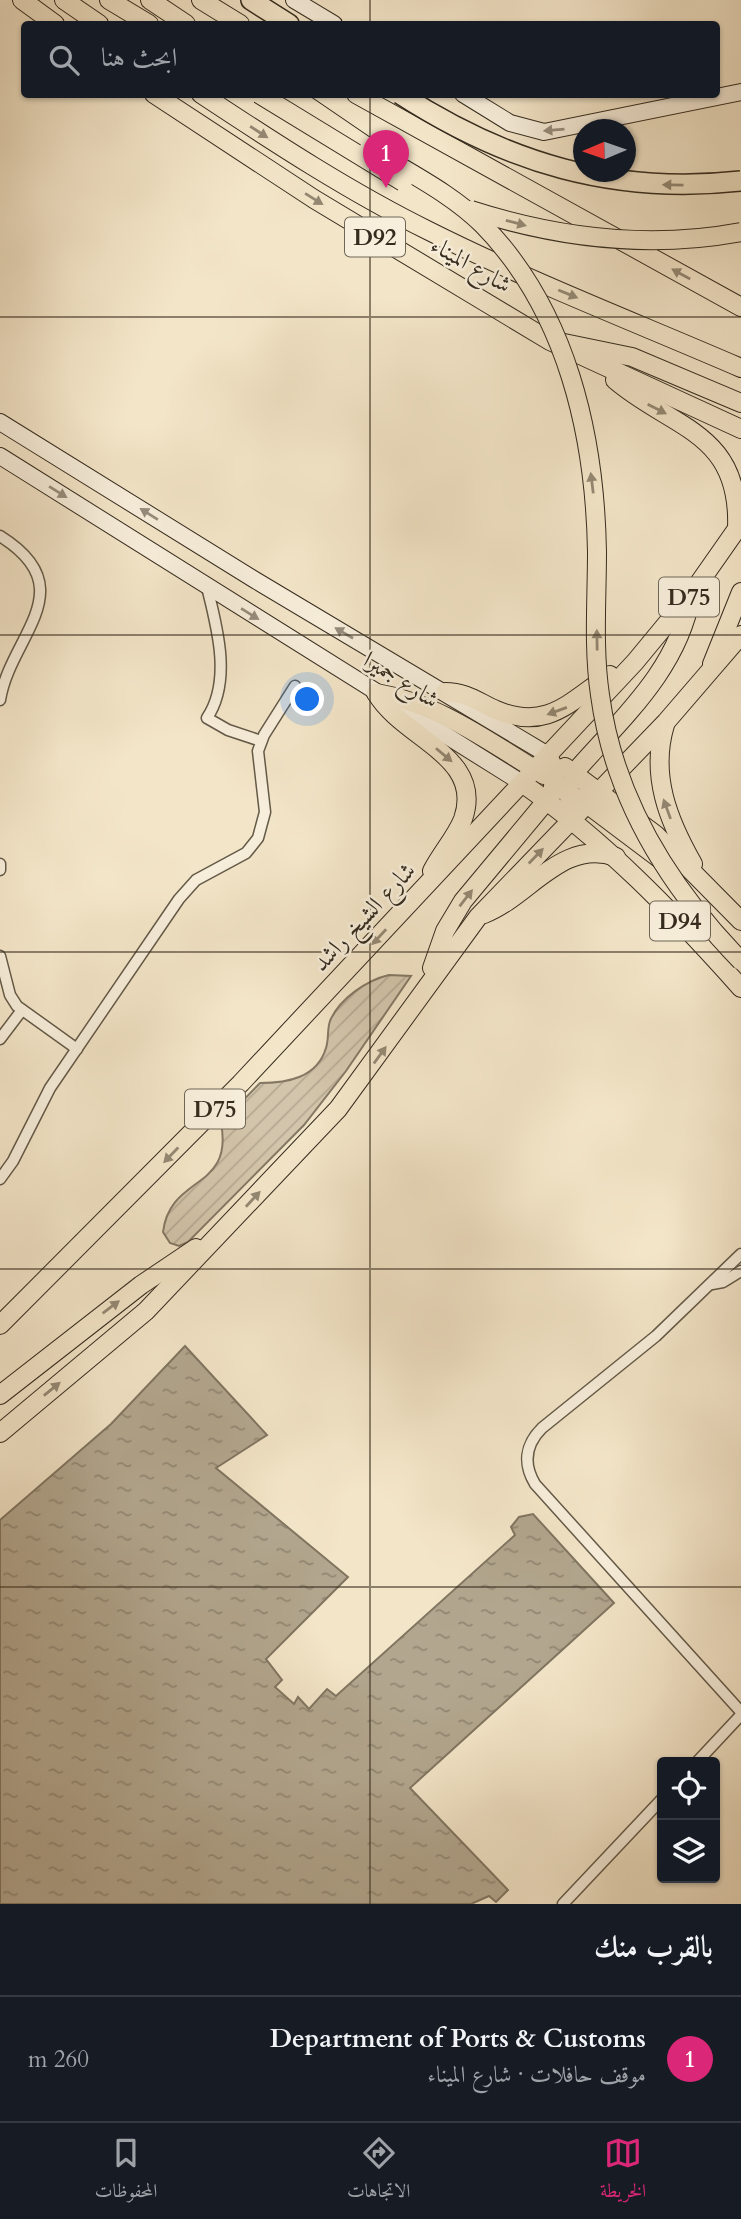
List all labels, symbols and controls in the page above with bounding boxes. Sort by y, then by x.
search box [21,21,720,98]
text: ابحث هنا [101,40,177,75]
icon: search [45,41,83,79]
north arrow [573,119,636,182]
one-way arrow [249,125,268,138]
one-way arrow [543,125,565,136]
pin: 1 [363,130,409,188]
one-way arrow [662,179,684,190]
one-way arrow [305,192,323,206]
road number: D92 [345,218,405,256]
one-way arrow [505,218,527,229]
street label: شارع الميناء [423,229,517,304]
one-way arrow [671,268,691,280]
one-way arrow [558,288,579,299]
one-way arrow [647,403,667,414]
one-way arrow [586,471,597,493]
one-way arrow [48,486,67,499]
one-way arrow [140,508,159,521]
road number: D75 [659,578,719,617]
one-way arrow [240,607,260,620]
one-way arrow [334,626,353,639]
one-way arrow [591,629,603,651]
street label: شارع جميرا [355,644,445,719]
your location [290,682,324,716]
one-way arrow [546,706,567,717]
one-way arrow [435,747,453,762]
one-way arrow [661,798,672,819]
one-way arrow [528,847,545,864]
street label: شارع الشيخ راشد [305,855,426,982]
one-way arrow [458,890,473,908]
road number: D94 [650,902,710,940]
one-way arrow [371,928,387,945]
one-way arrow [373,1046,387,1064]
road number: D75 [185,1090,245,1128]
one-way arrow [162,1146,179,1163]
one-way arrow [245,1191,261,1208]
one-way arrow [102,1300,120,1315]
one-way arrow [43,1381,61,1396]
map controls [657,1757,720,1883]
button: locate [657,1757,720,1820]
button: layers [657,1820,720,1883]
text: بالقرب منك [594,1927,713,1968]
text: Department of Ports & Customs [270,2021,646,2056]
text: 260 m [28,2044,89,2075]
text: 1 [684,2044,696,2075]
text: موقف حافلات · شارع الميناء [427,2059,646,2090]
tab: المحفوظات [95,2134,157,2209]
tab: الاتجاهات [347,2134,410,2209]
tab: الخريطة [600,2134,646,2209]

